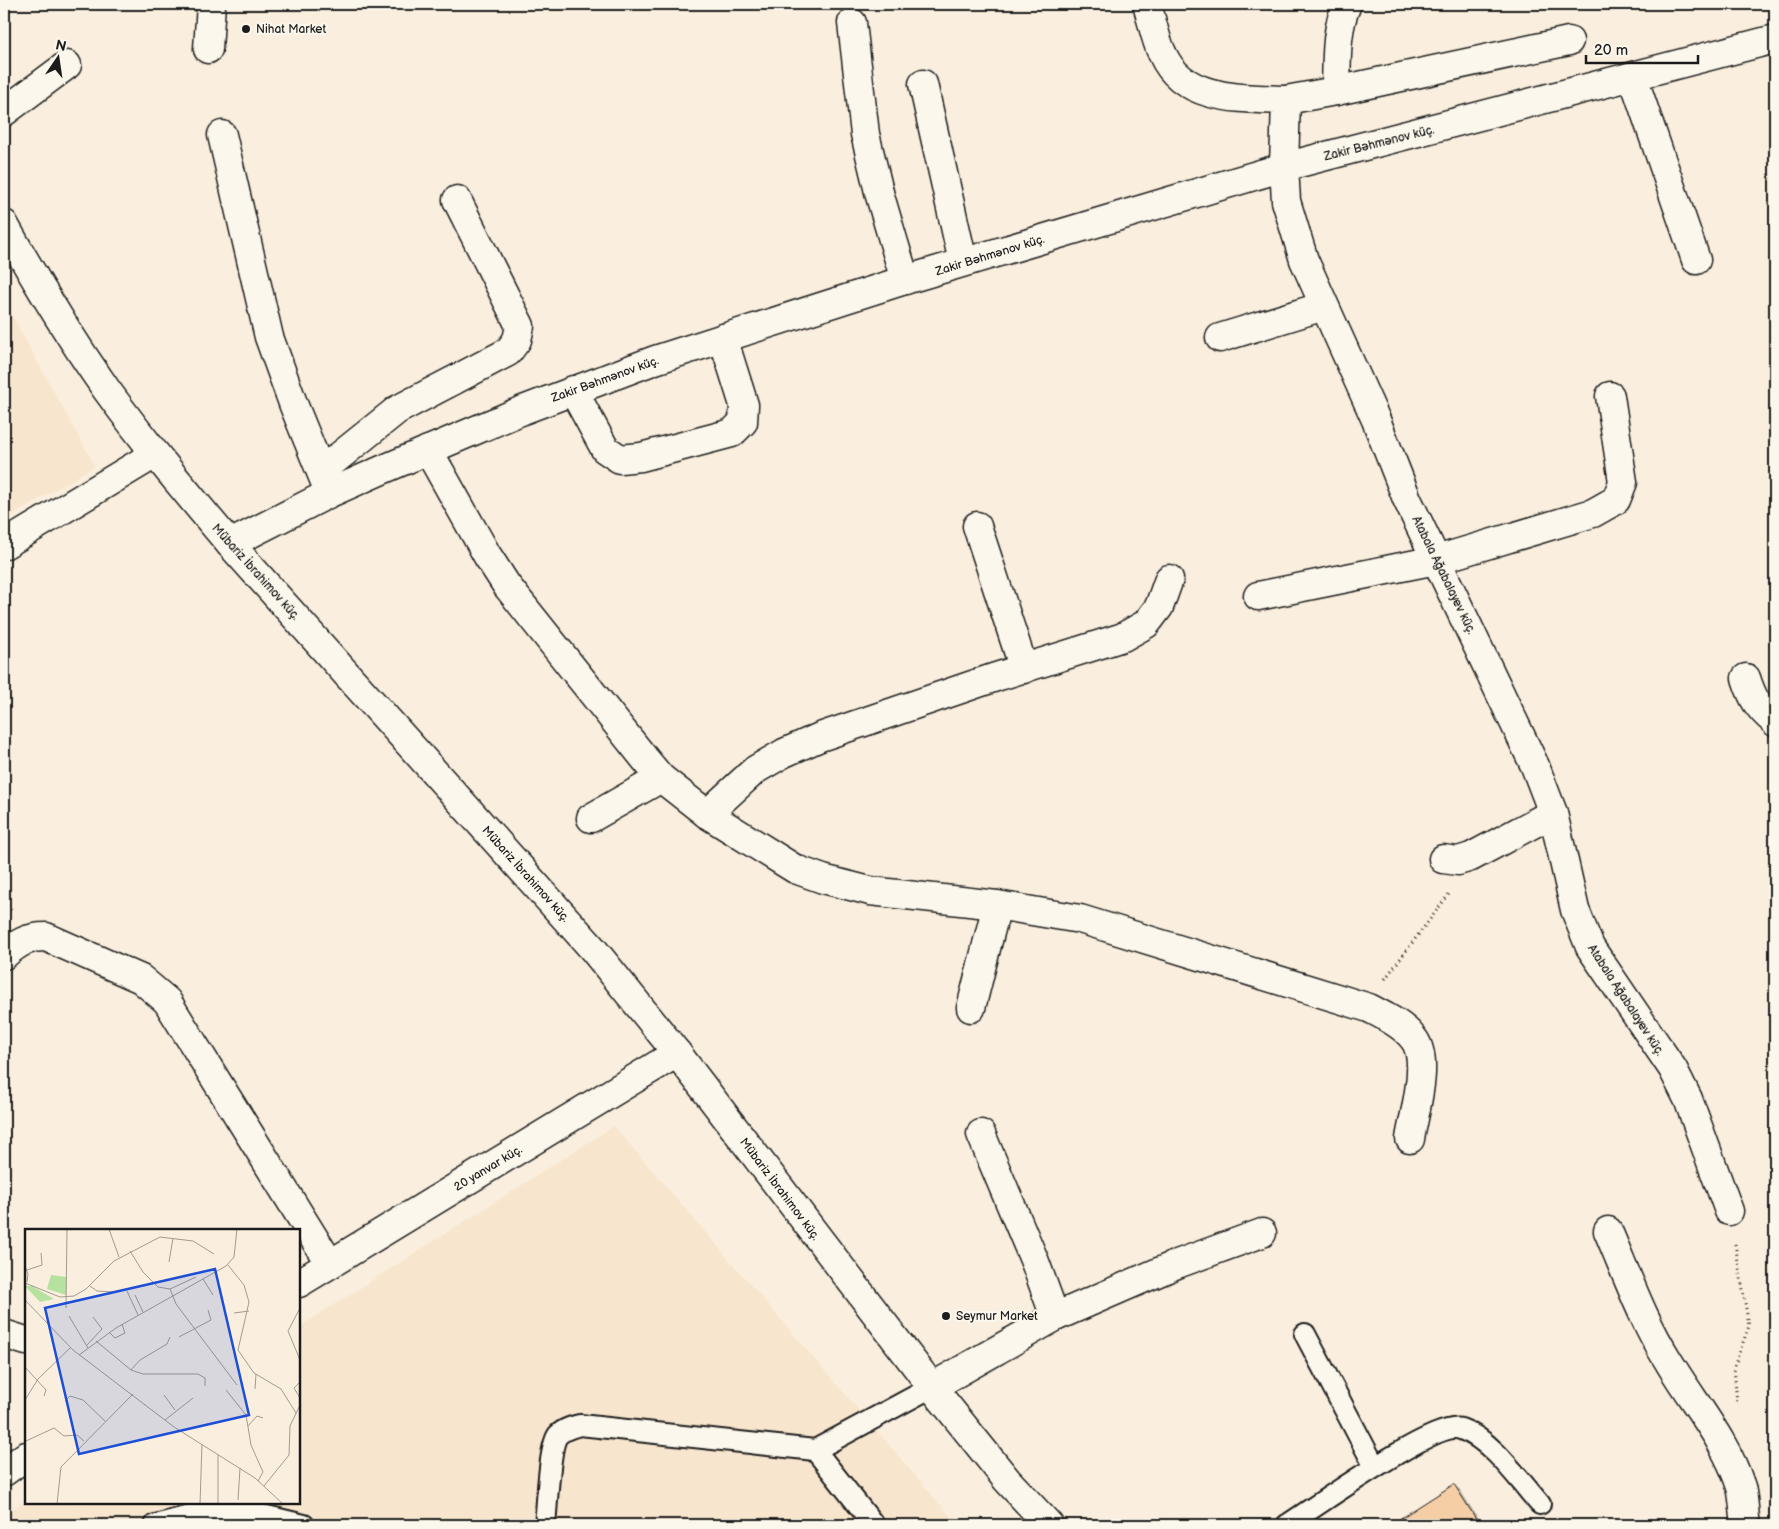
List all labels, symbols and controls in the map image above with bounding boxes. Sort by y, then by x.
place label: Nihat Market [256,22,326,37]
marker: Nihat Market [240,23,252,35]
north arrow [32,32,82,82]
scale bar [1586,32,1699,64]
text: N [54,36,68,55]
text: 20 m [1594,41,1628,60]
street label: Zakir Bəhmənov küç. [1321,123,1436,165]
street label: Zakir Bəhmənov küç. [933,232,1046,279]
street label: Zakir Bəhmənov küç. [548,353,661,406]
street label: Atabala Ağabalayev küç. [1408,514,1479,637]
street label: Mübariz İbrahimov küç. [208,520,304,624]
street label: Mübariz İbrahimov küç. [478,822,574,926]
street label: Atabala Ağabalayev küç. [1584,942,1667,1059]
street label: Mübariz İbrahimov küç. [736,1135,824,1243]
street label: 20 yanvar küç. [451,1142,525,1195]
inset map [25,1229,300,1504]
place label: Seymur Market [956,1309,1038,1324]
marker: Seymur Market [940,1310,952,1322]

